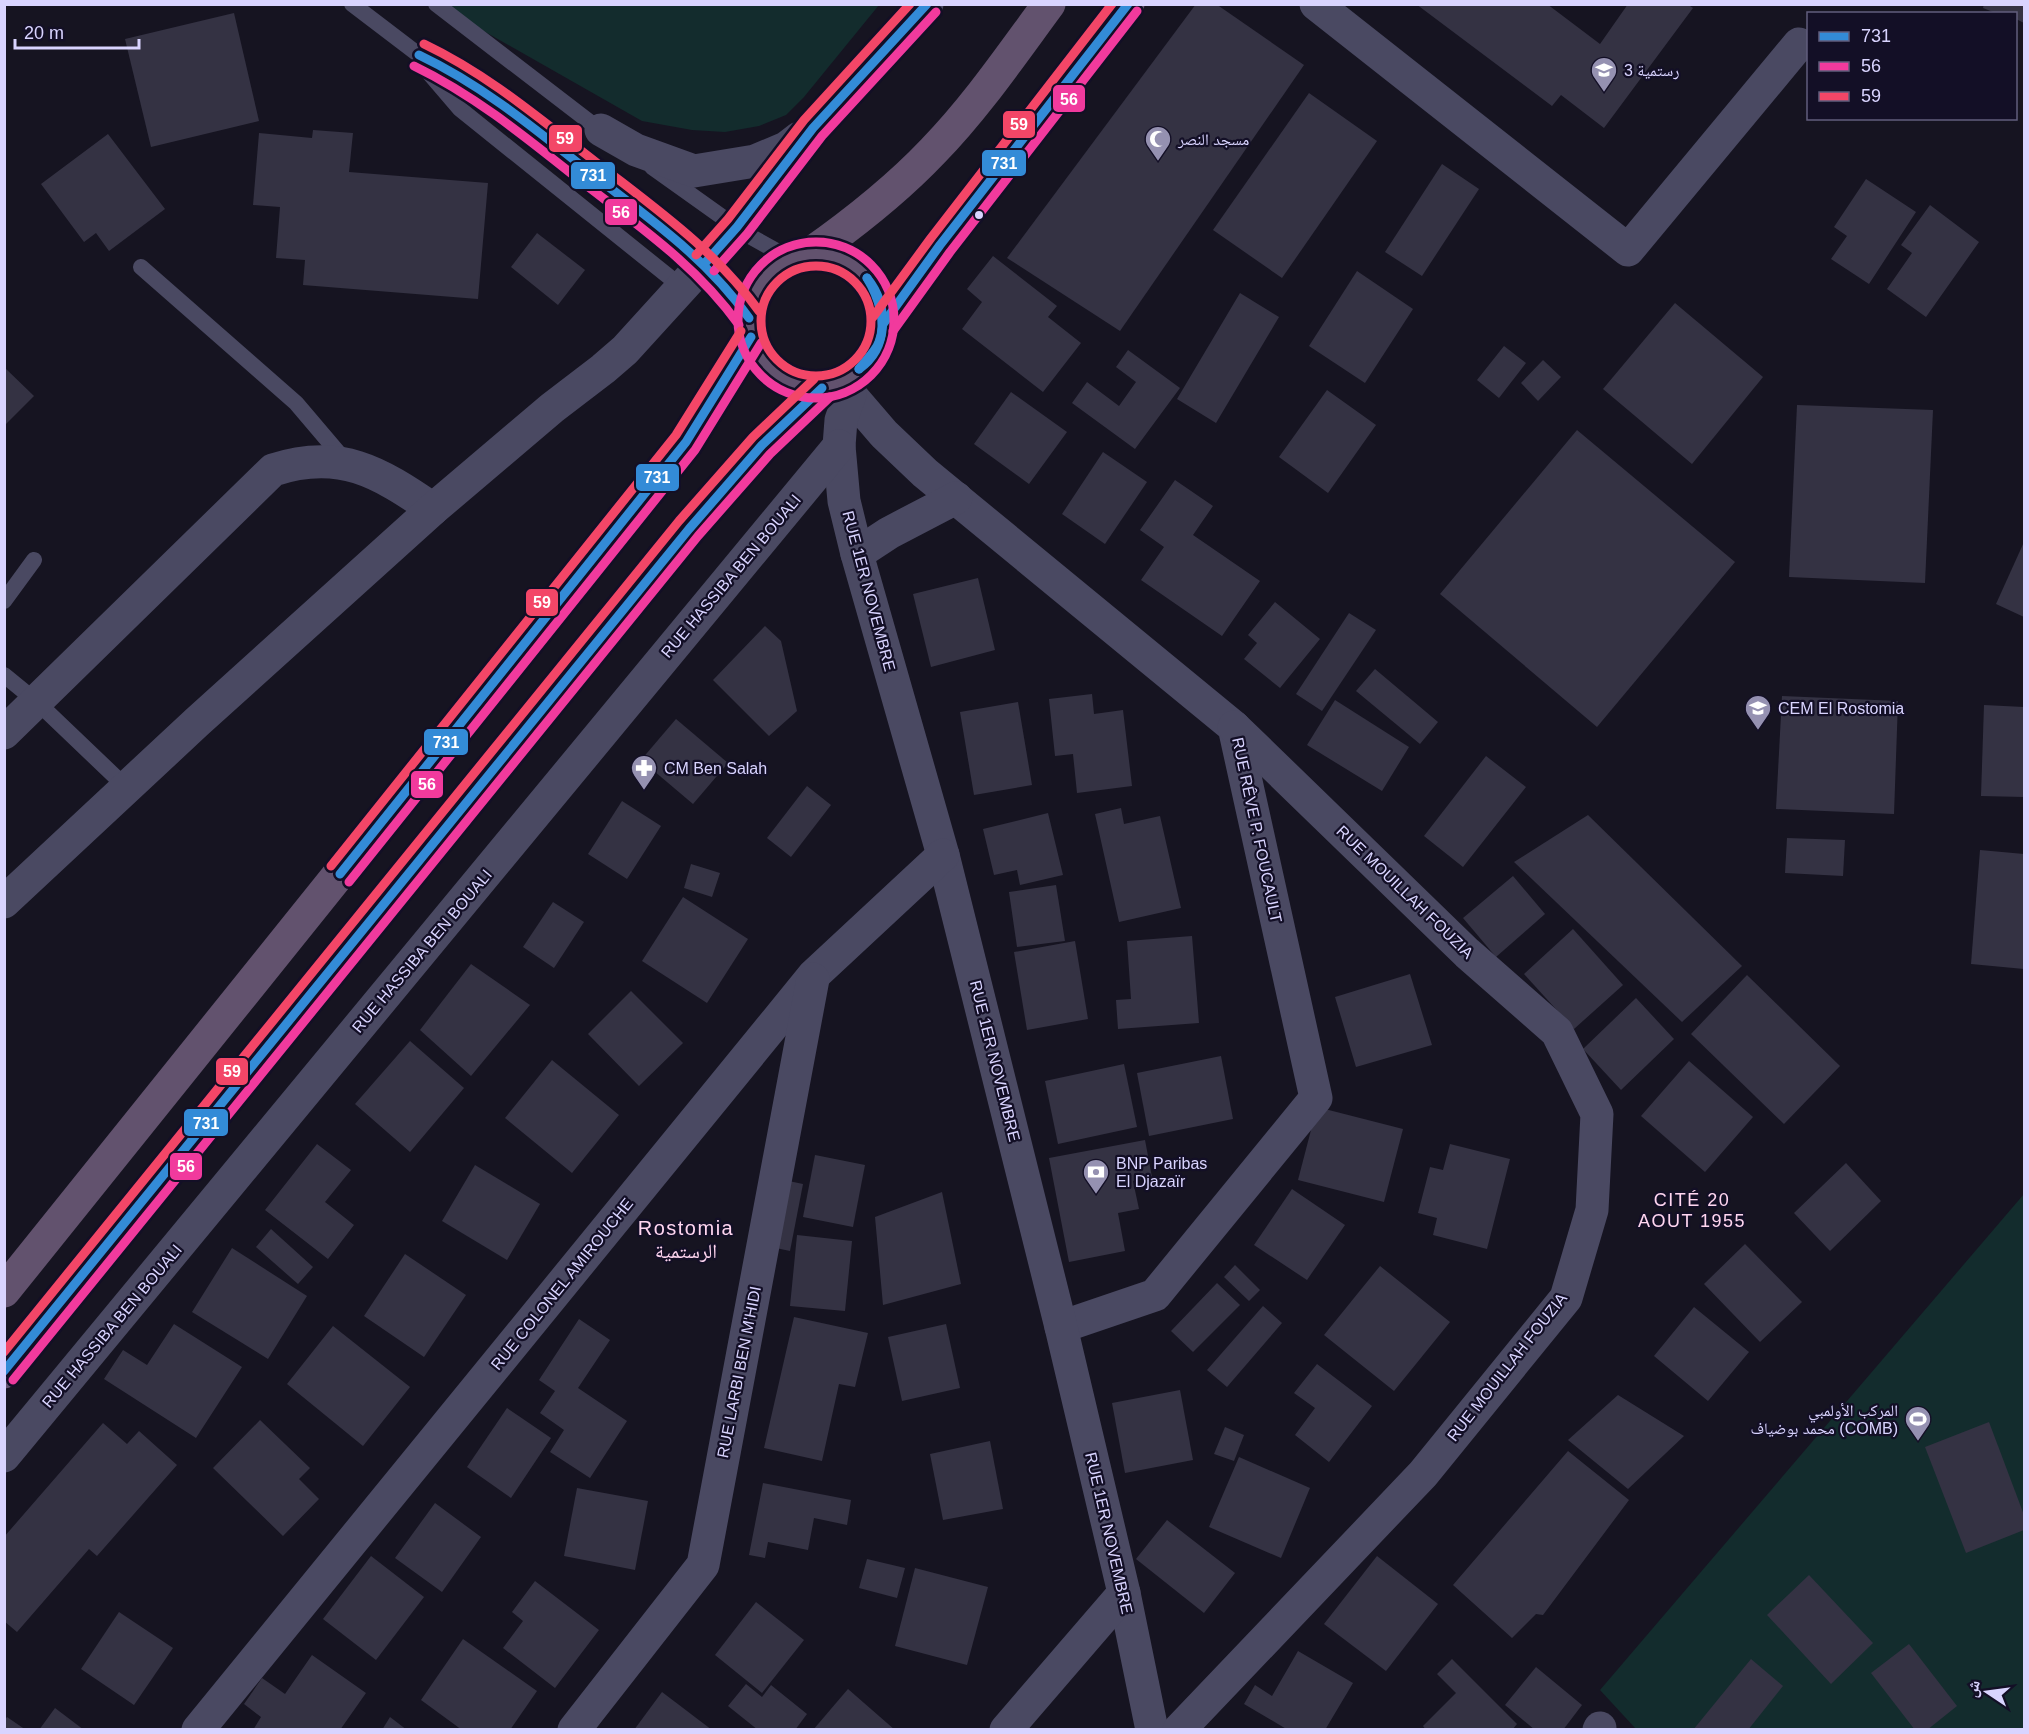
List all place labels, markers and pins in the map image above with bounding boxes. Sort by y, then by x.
school or university icon: رستمية 3 [1589,55,1619,93]
place label: رستمية 3 [1624,62,1679,80]
mosque icon: مسجد النصر [1143,124,1173,162]
place label: مسجد النصر [1177,131,1249,149]
unlabelled marker [973,209,985,221]
school or university icon: CEM El Rostomia [1743,693,1773,731]
place label: CEM El Rostomia [1778,700,1904,717]
pharmacy icon: CM Ben Salah [629,753,659,791]
place label: CM Ben Salah [664,760,767,777]
place label: BNP Paribas El Djazaïr [1116,1155,1207,1190]
bank icon: BNP Paribas El Djazaïr [1081,1157,1111,1195]
place label: المركب الأولمبي محمد بوضياف (COMB) [1750,1402,1898,1438]
sports icon: المركب الأولمبي محمد بوضياف (COMB) [1903,1404,1933,1442]

